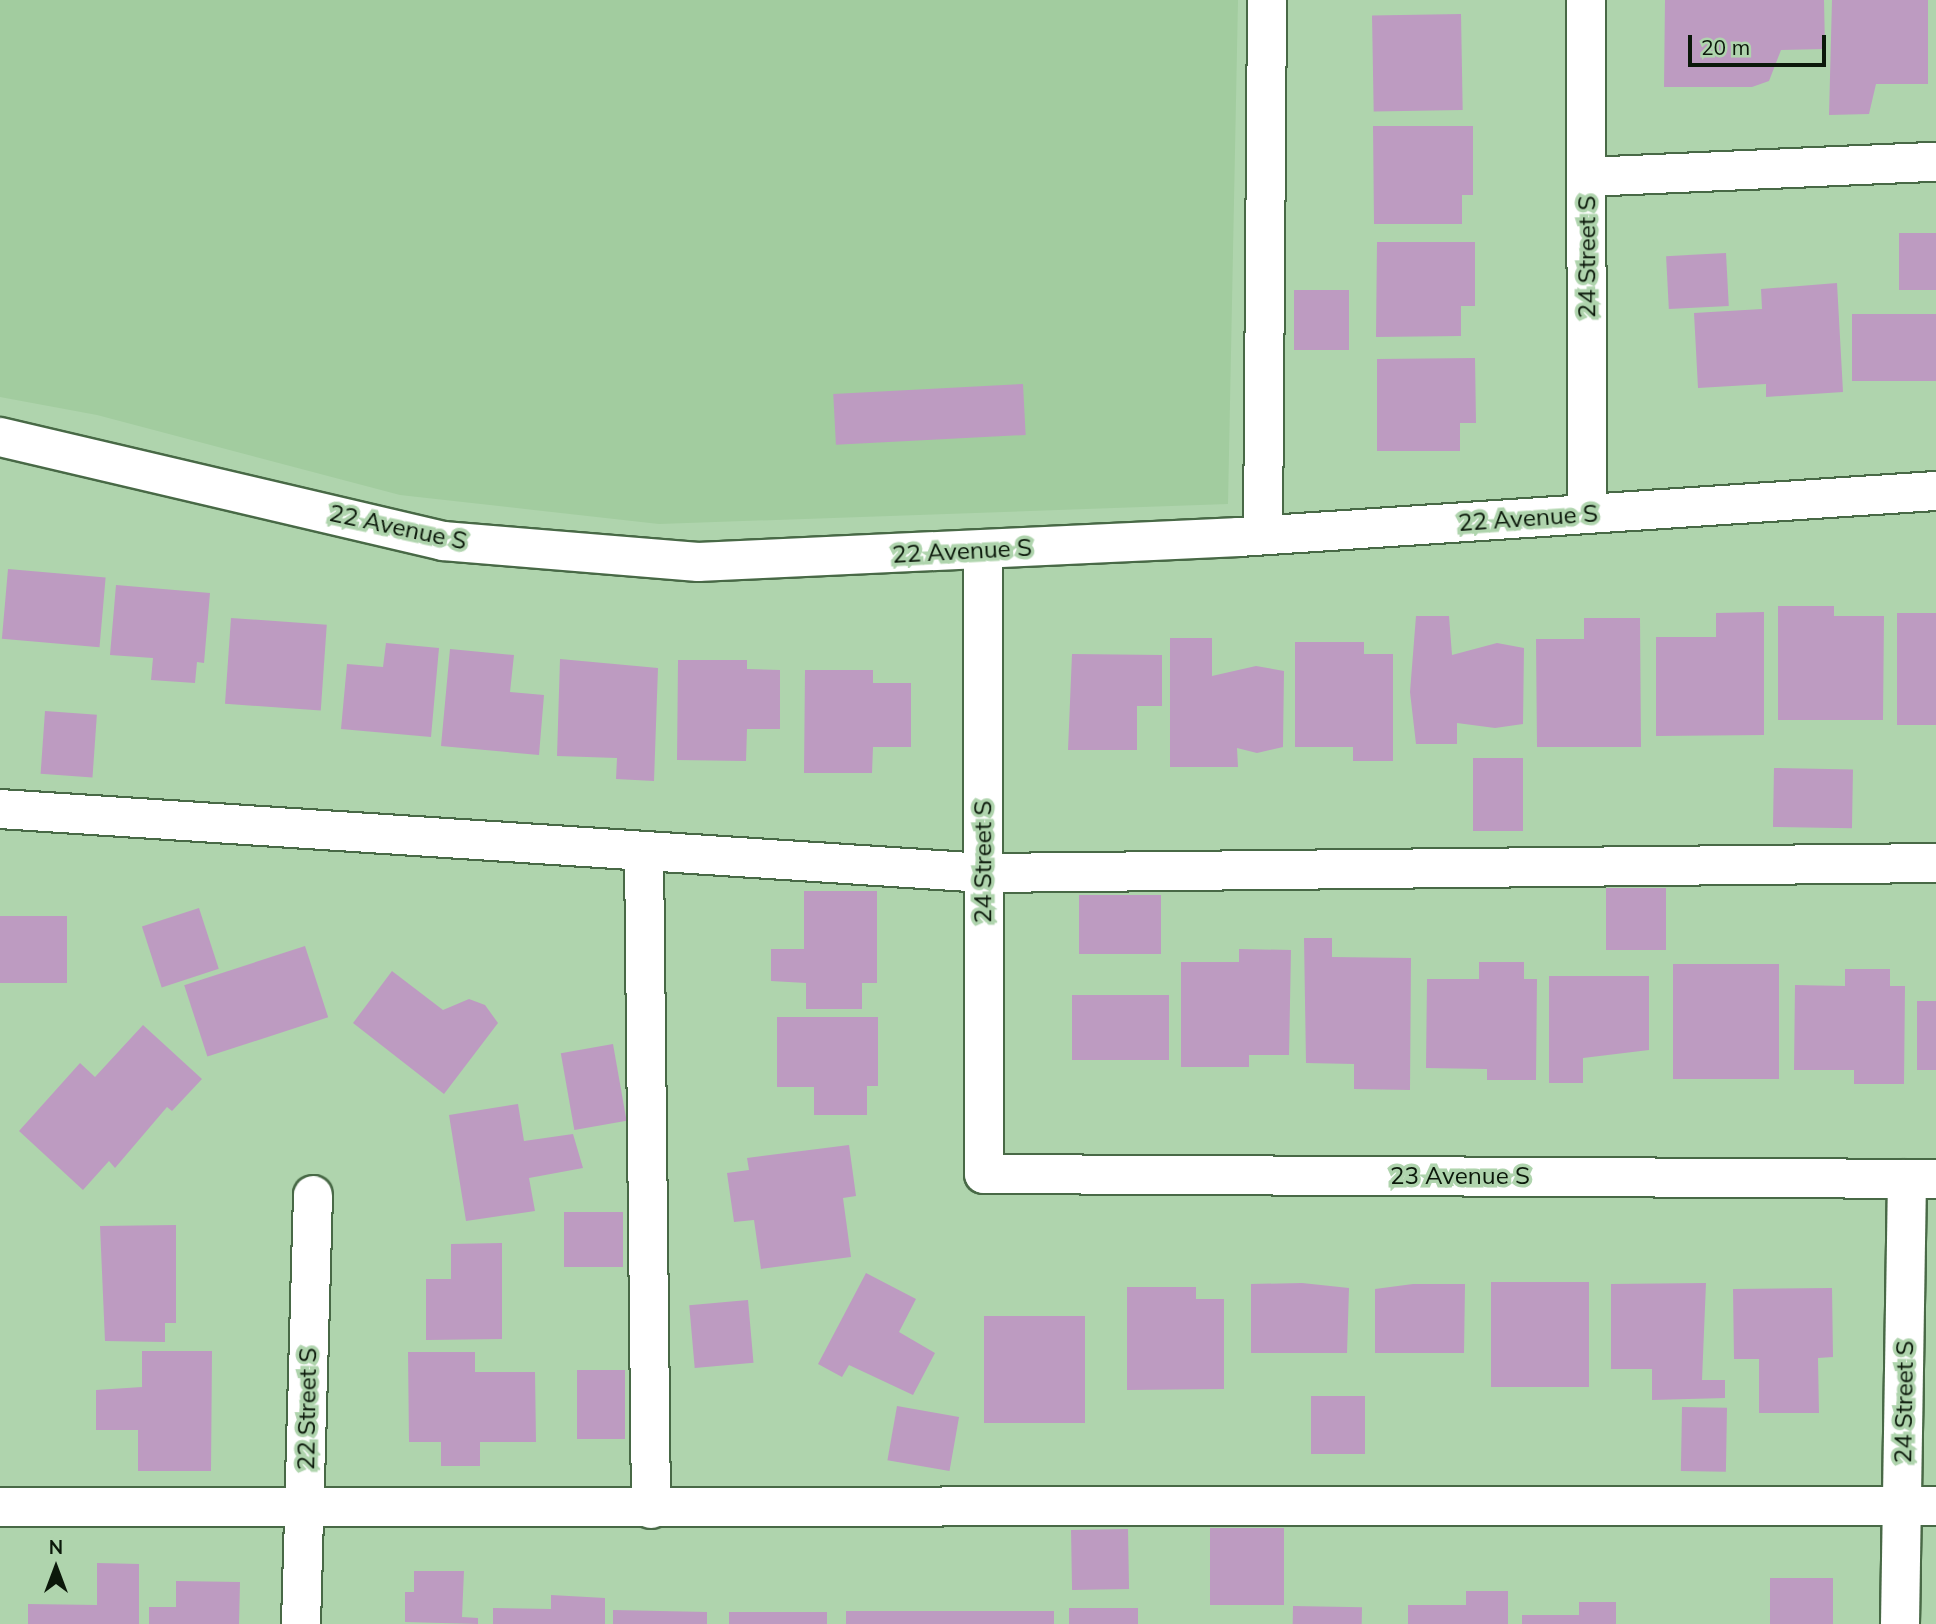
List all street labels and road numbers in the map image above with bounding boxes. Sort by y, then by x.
street label: 24 Street S [1573,196,1601,318]
street label: 22 Avenue S [327,498,469,556]
street label: 22 Avenue S [1457,499,1599,537]
street label: 22 Avenue S [891,533,1033,569]
street label: 24 Street S [969,801,997,923]
street label: 23 Avenue S [1390,1162,1530,1190]
street label: 24 Street S [1889,1340,1919,1464]
street label: 22 Street S [292,1347,322,1471]

